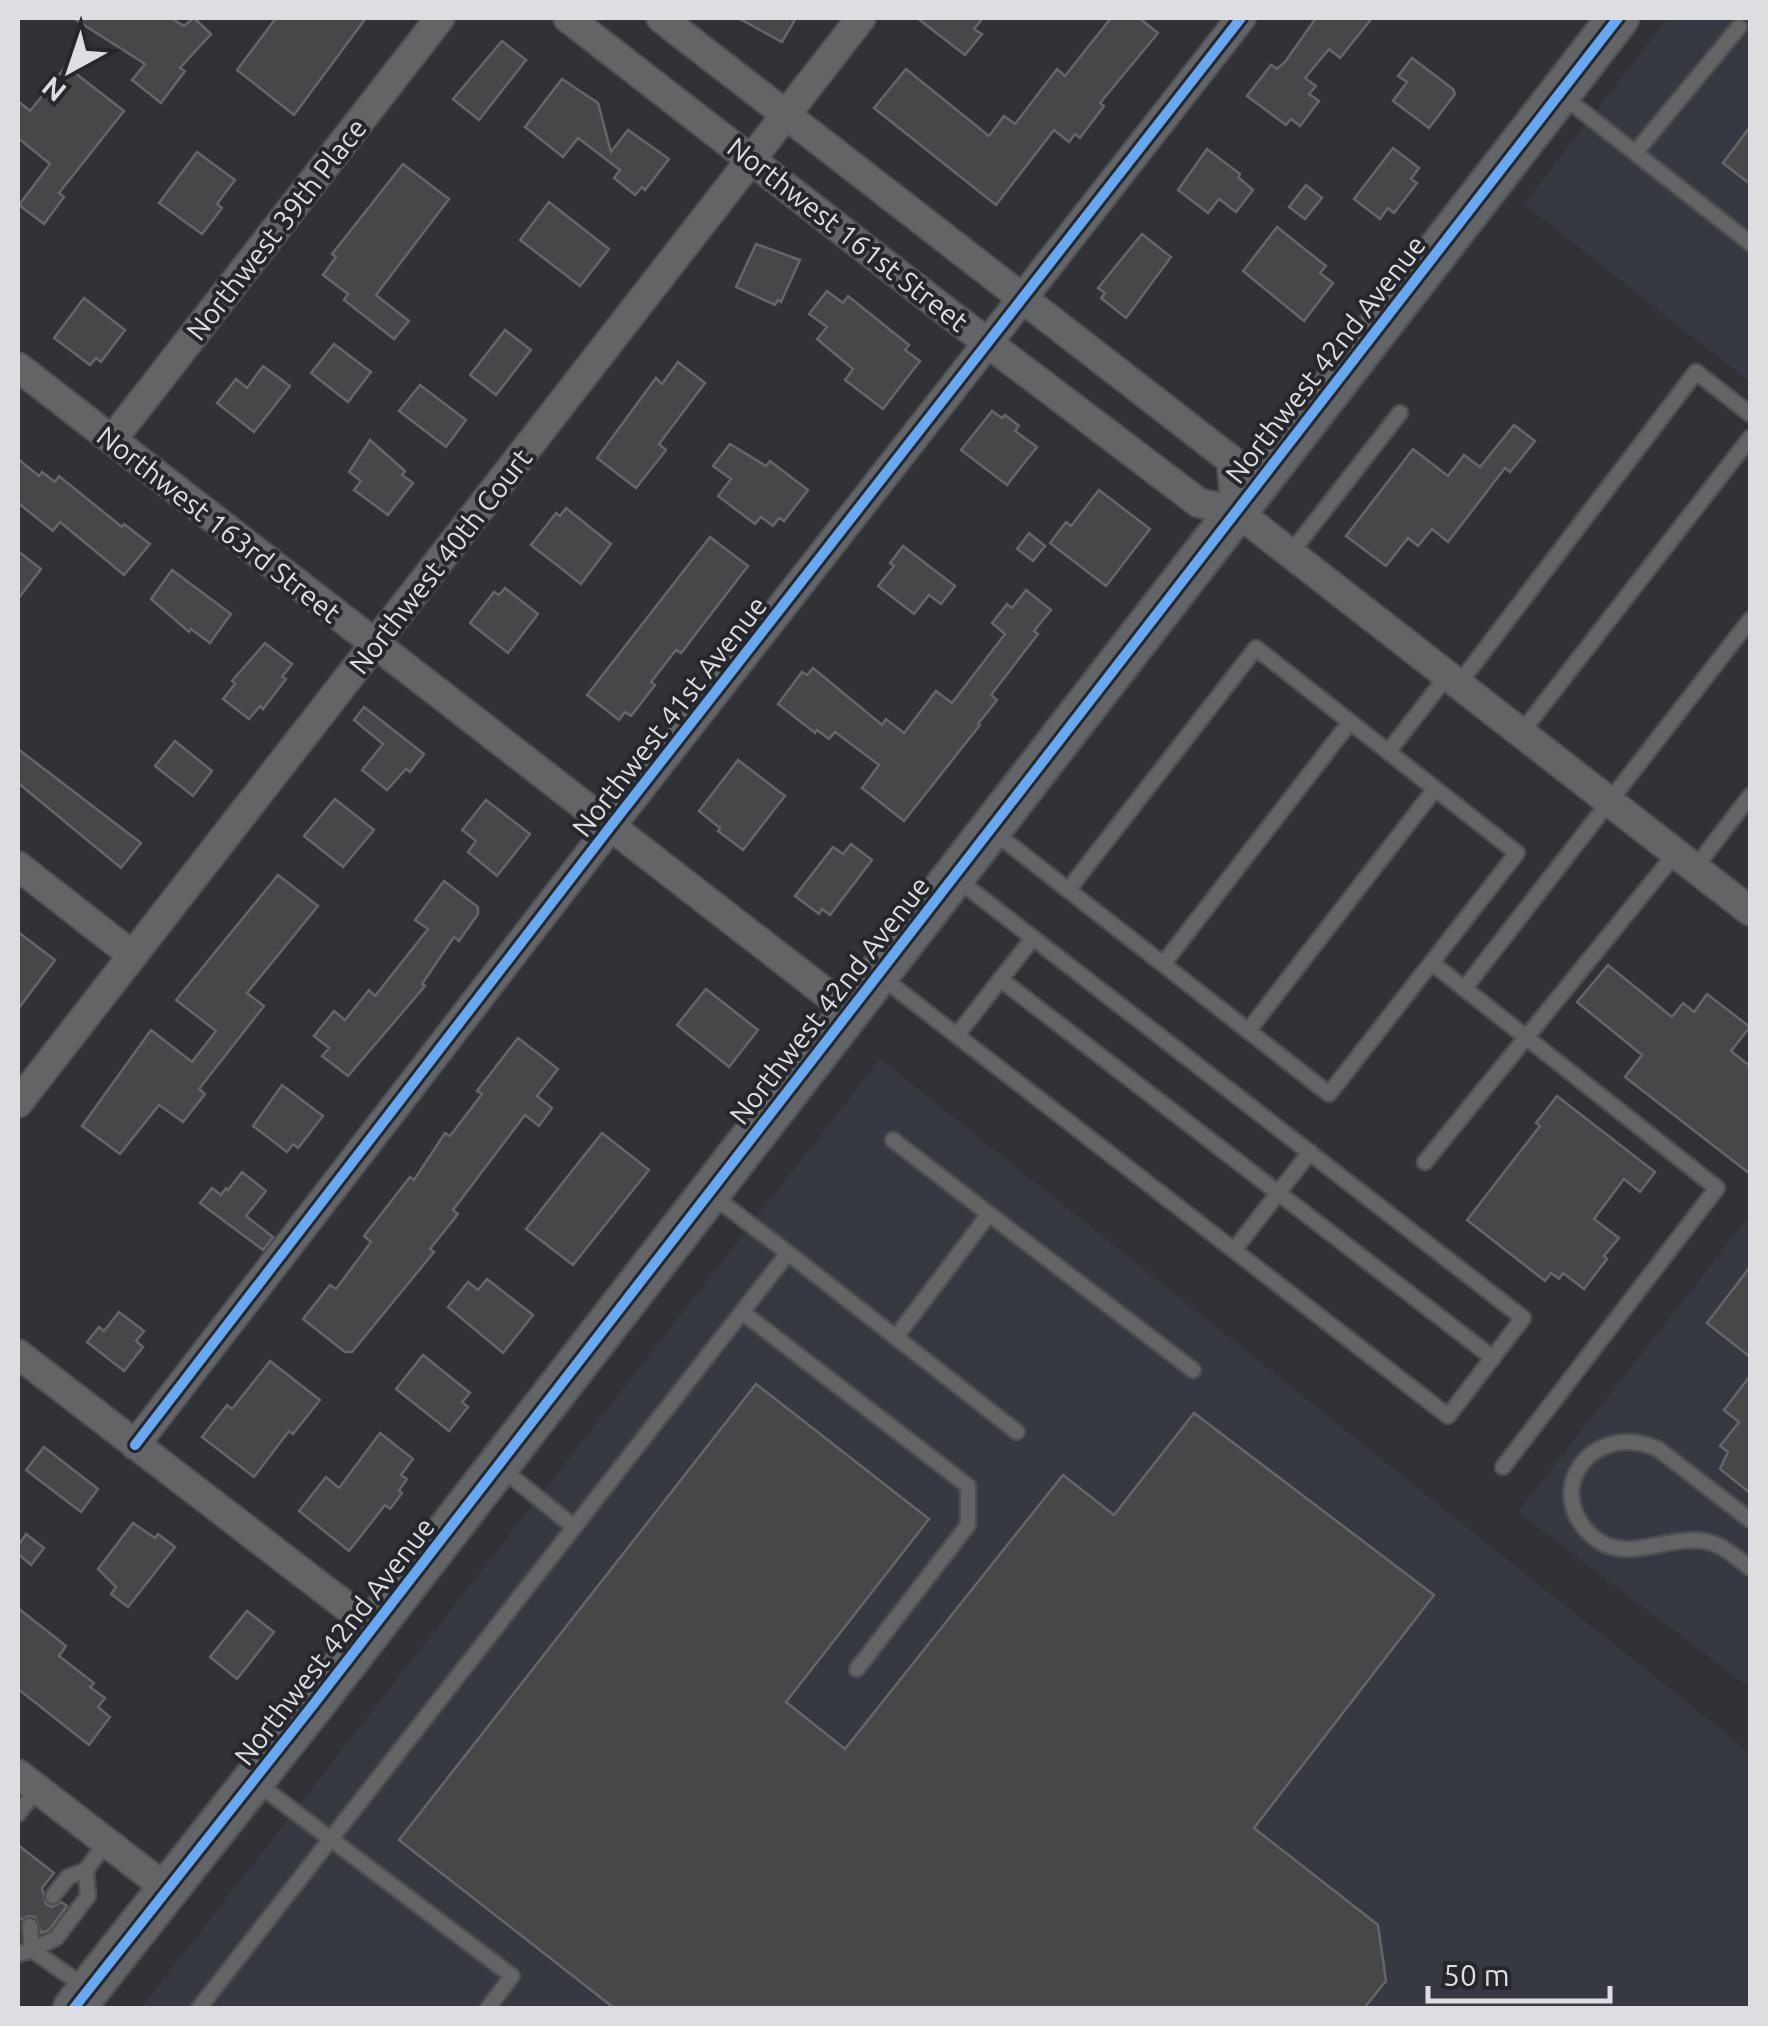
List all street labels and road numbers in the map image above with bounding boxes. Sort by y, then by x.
street label: Northwest 39th Place [180,112,372,346]
street label: Northwest 161st Street [722,131,974,337]
street label: Northwest 42nd Avenue [1219,229,1431,489]
street label: Northwest 163rd Street [91,420,347,628]
street label: Northwest 40th Court [343,442,537,680]
street label: Northwest 41st Avenue [566,590,772,842]
street label: Northwest 42nd Avenue [723,870,935,1130]
street label: Northwest 42nd Avenue [228,1511,440,1771]

